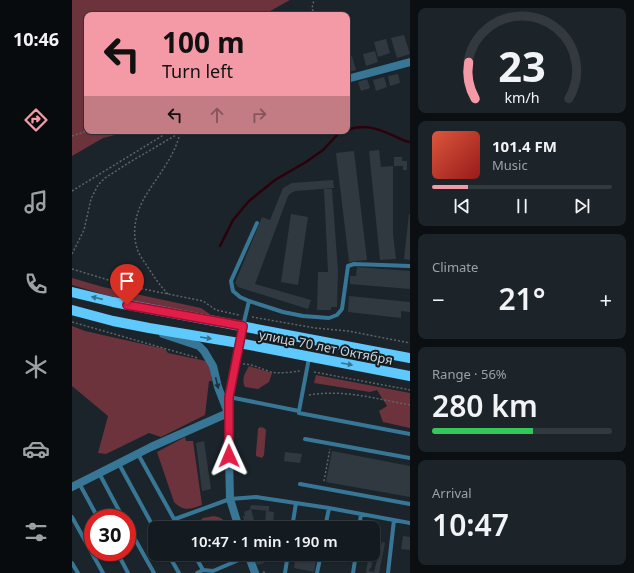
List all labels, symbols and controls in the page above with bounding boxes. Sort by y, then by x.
text: 100 m [162,23,245,61]
text: 10:46 [13,27,59,51]
icon: left [96,28,148,80]
text: 23 [498,37,546,93]
text: Turn left [162,59,233,83]
text: km/h [504,87,540,106]
icon: left [164,104,186,126]
icon: ahead [206,104,228,126]
icon: right [248,104,270,126]
icon: directions [22,106,50,134]
text: 101.4 FM [492,136,557,156]
text: Music [492,156,528,174]
icon: music [22,188,50,216]
icon: previous [451,195,473,217]
icon: pause [511,195,533,217]
icon: next [571,195,593,217]
text: Climate [432,258,478,276]
pin [110,264,144,305]
icon: phone [22,270,50,298]
icon: arrive [116,270,138,292]
text: 21° [498,278,546,319]
text: − [432,284,445,314]
text: + [599,284,612,314]
one-way arrow [90,295,103,301]
street label: улица 70 лет Октября [258,325,394,369]
one-way arrow [200,335,212,341]
icon: climate [22,353,50,381]
one-way arrow [341,362,354,368]
text: Range · 56% [432,365,507,383]
one-way arrow [214,377,220,389]
text: 280 km [432,385,538,426]
icon: car [22,435,50,463]
position arrow [208,435,250,477]
text: Arrival [432,484,472,502]
text: 10:47 [432,504,509,545]
speed limit sign: 30 [84,509,136,561]
icon: filters [22,518,50,546]
text: 10:47 · 1 min · 190 m [190,531,338,551]

